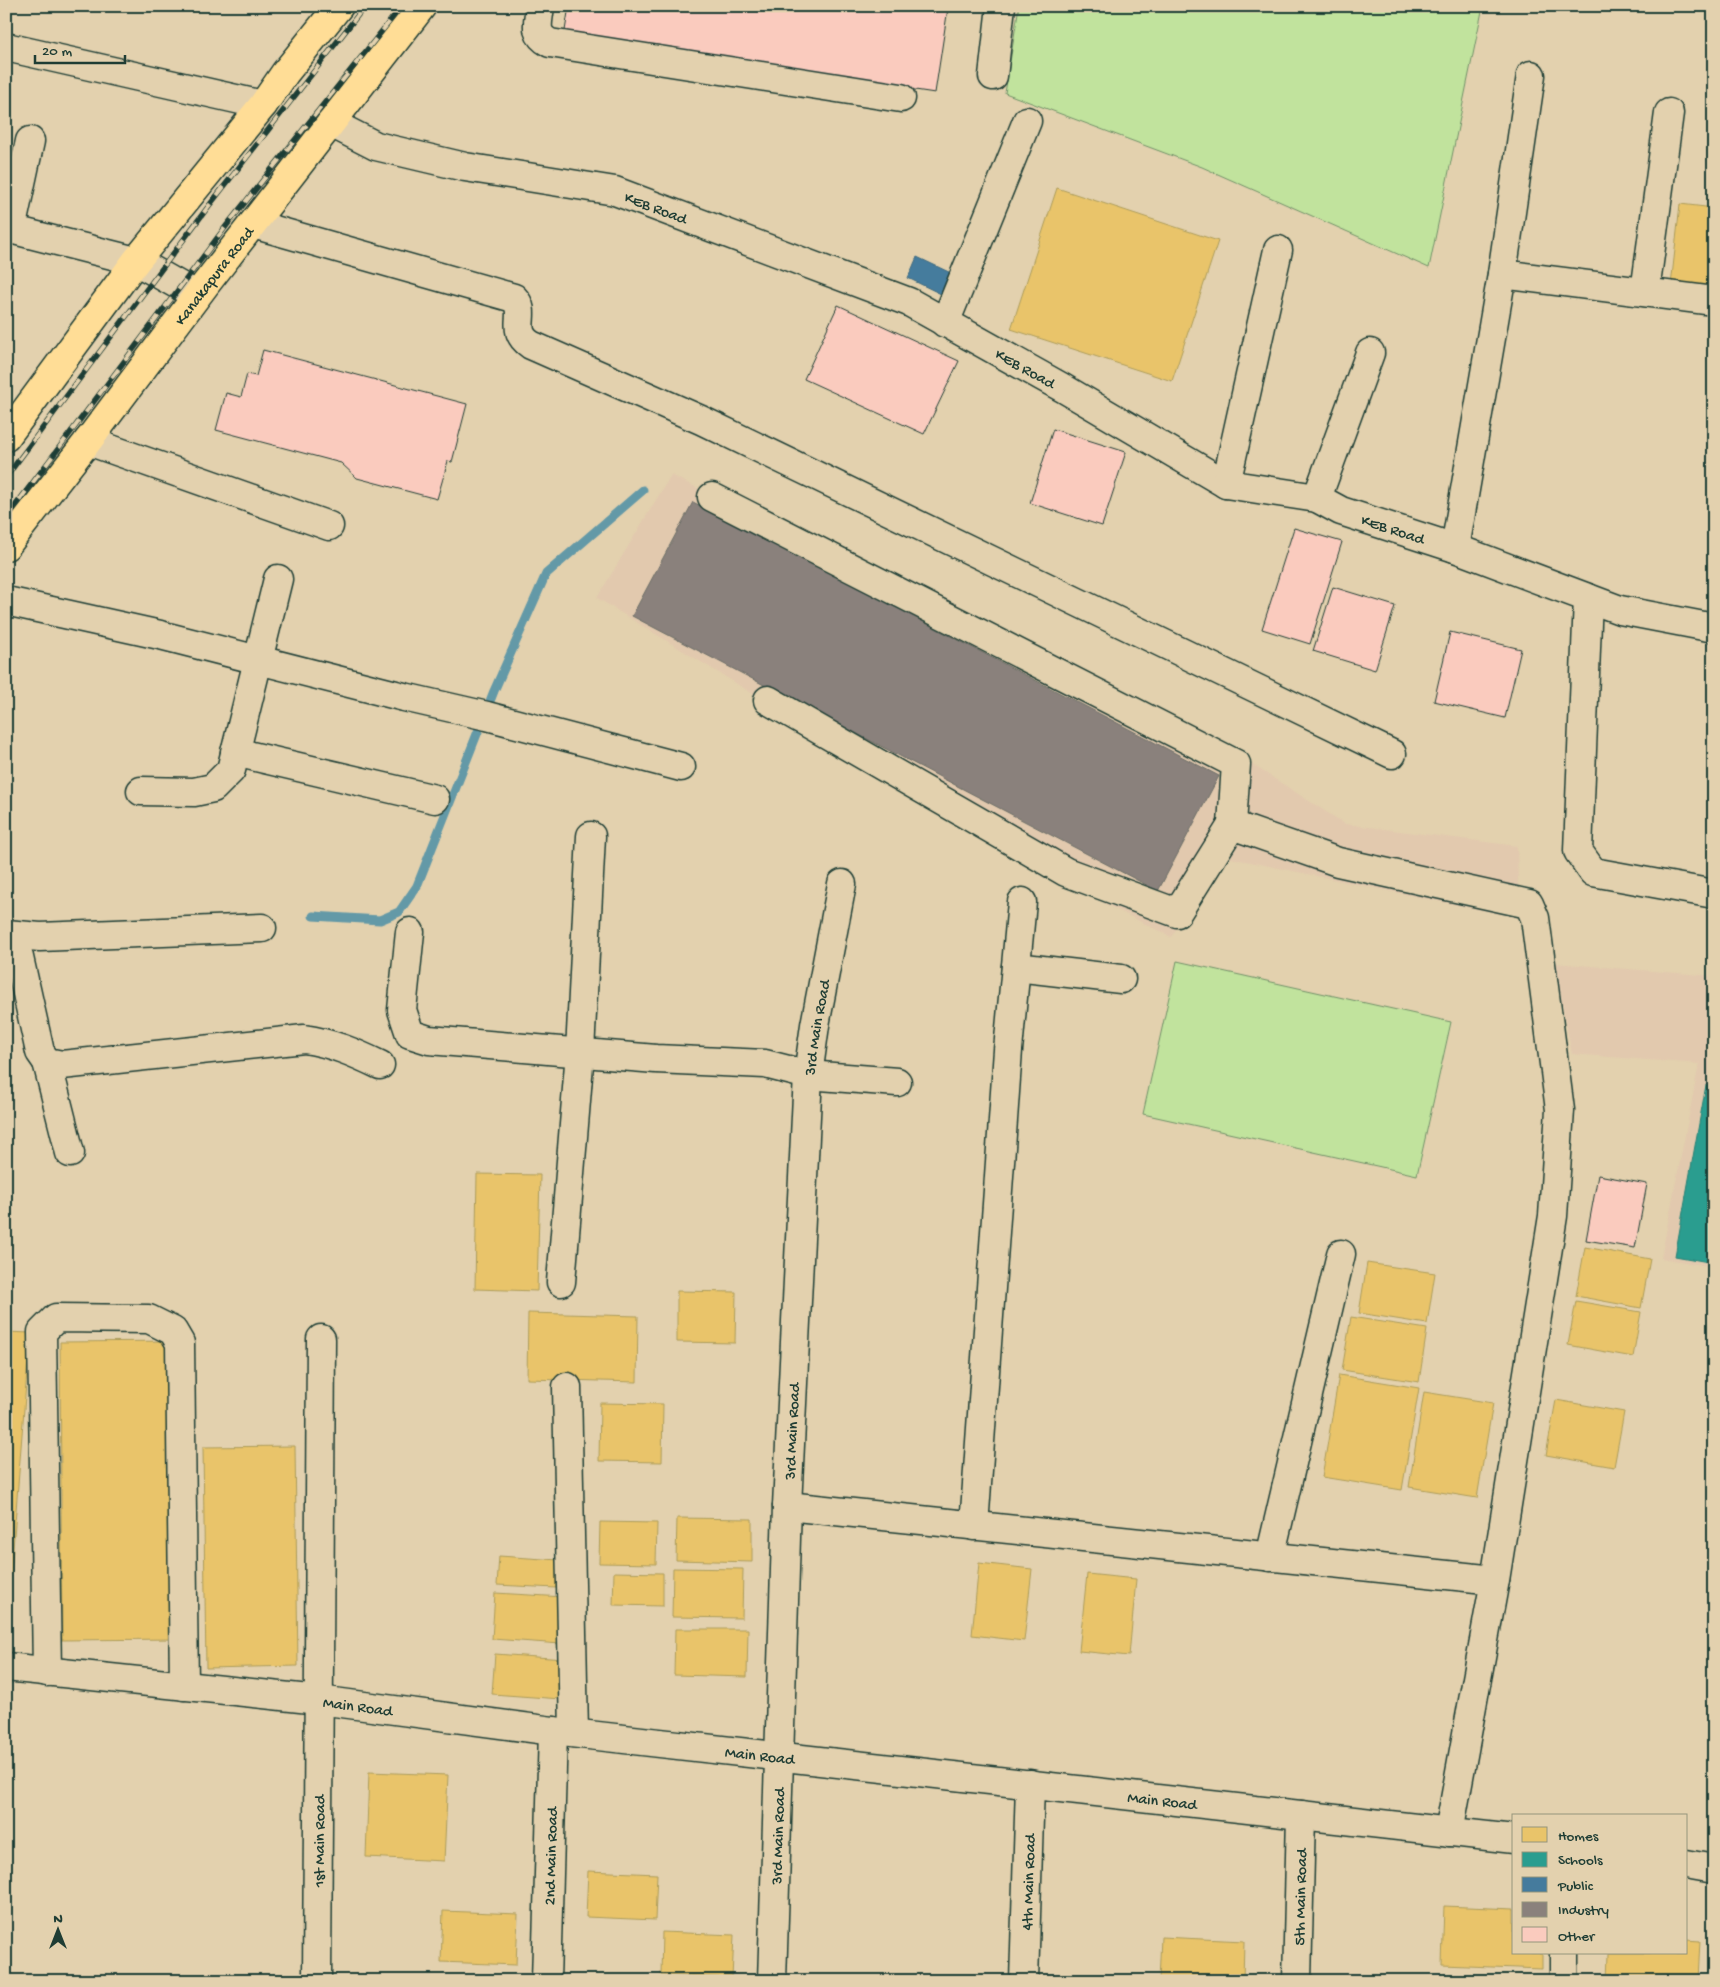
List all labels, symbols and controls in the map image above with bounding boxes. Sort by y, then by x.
scale bar [35,32,125,64]
text: 20 m [42,43,72,61]
street label: KEB Road [621,189,691,231]
street label: Kanakapura Road [172,223,261,330]
street label: KEB Road [991,346,1059,395]
street label: KEB Road [1358,512,1428,551]
street label: 3rd Main Road [802,977,837,1078]
street label: 3rd Main Road [782,1381,806,1481]
street label: Main Road [322,1695,395,1723]
street label: Main Road [724,1744,797,1771]
street label: 3rd Main Road [769,1786,791,1886]
street label: Main Road [1126,1790,1199,1816]
street label: 1st Main Road [312,1793,331,1888]
street label: 2nd Main Road [542,1805,564,1906]
legend [1512,1814,1688,1954]
text: Homes [1558,1828,1599,1846]
street label: 4th Main Road [1020,1832,1042,1931]
street label: 5th Main Road [1292,1847,1313,1946]
text: Schools [1558,1852,1603,1870]
text: Public [1557,1878,1594,1896]
text: Industry [1558,1902,1610,1920]
north arrow [32,1904,82,1954]
text: N [53,1911,63,1928]
text: Other [1558,1928,1596,1946]

